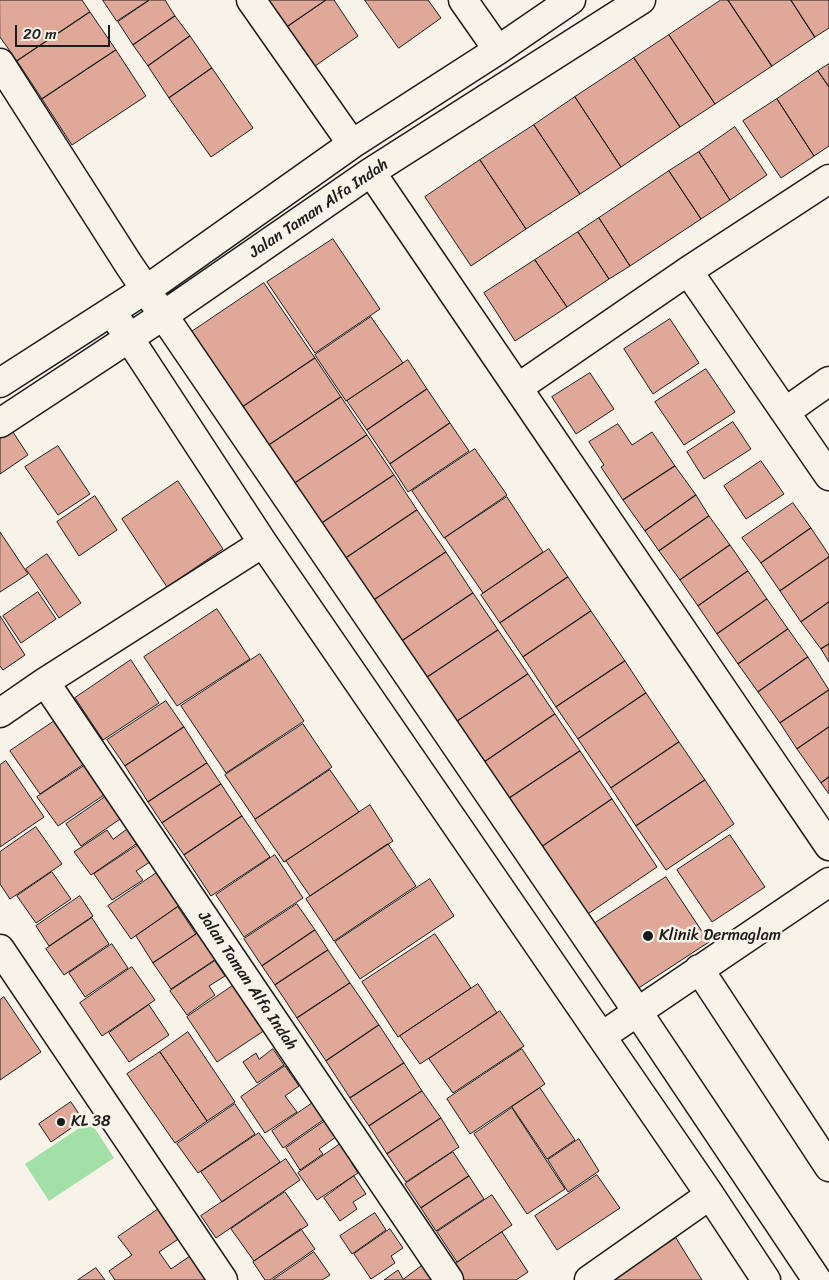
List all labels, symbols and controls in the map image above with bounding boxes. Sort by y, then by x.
scale bar [18,15,112,47]
text: 20 m [23,21,57,47]
street label: Jalan Taman Alfa Indah [246,155,392,263]
street label: Jalan Taman Alfa Indah [193,908,301,1054]
place label: Klinik Dermaglam [659,926,781,946]
marker: Klinik Dermaglam [641,929,655,943]
place label: KL 38 [71,1112,111,1132]
marker: KL 38 [55,1116,67,1128]

